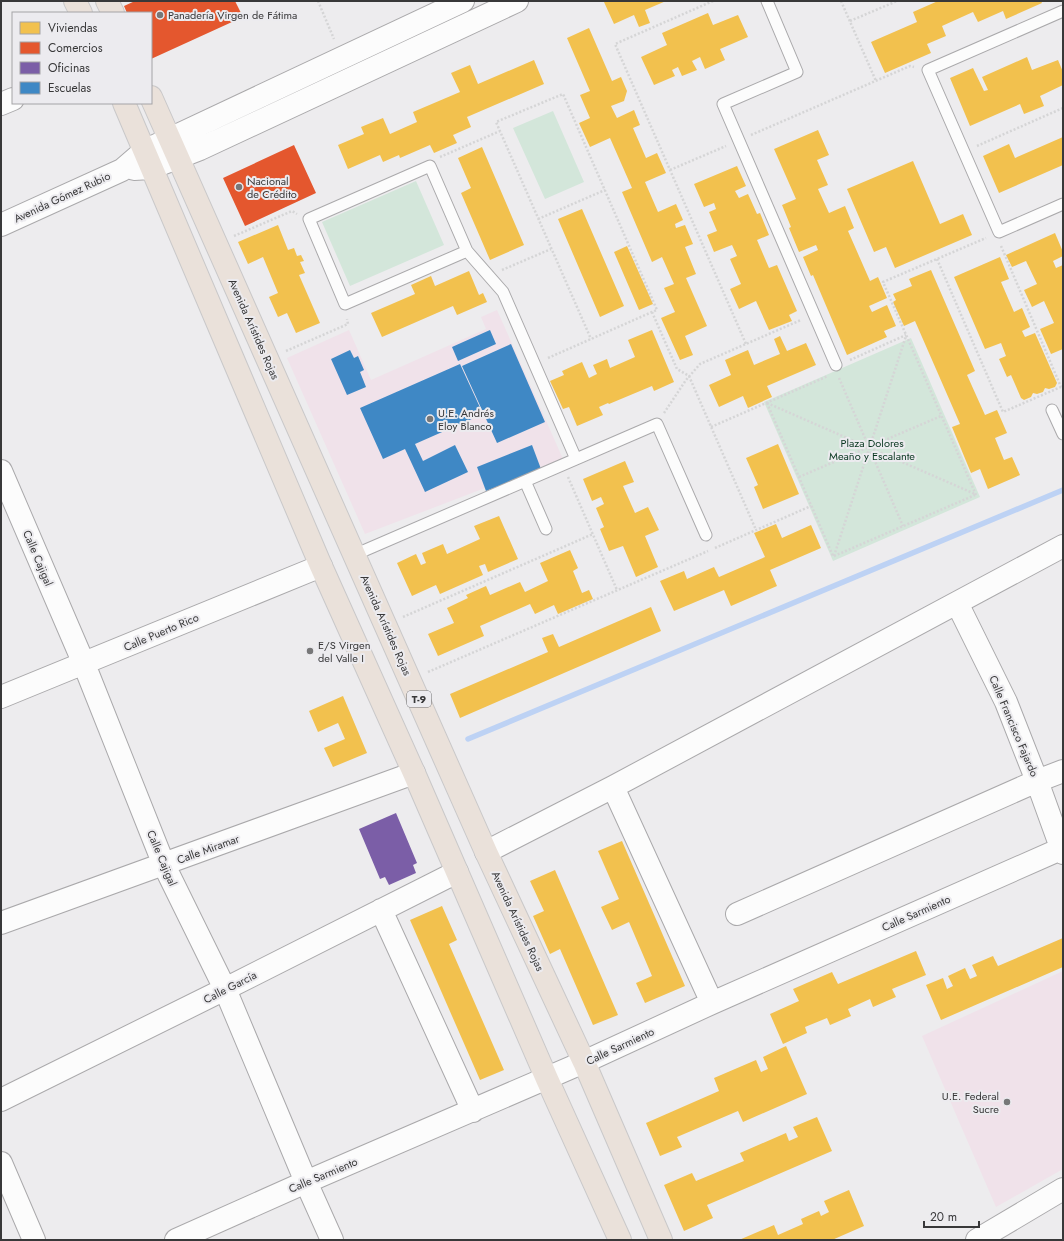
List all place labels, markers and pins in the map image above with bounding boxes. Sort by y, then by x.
place label: Panadería Virgen de Fátima [168,7,297,23]
marker: Panadería Virgen de Fátima [155,10,165,20]
place label: Nacional de Crédito [247,173,297,202]
marker: Nacional de Crédito [234,182,244,192]
place label: U.E. Andrés Eloy Blanco [438,405,494,434]
marker: U.E. Andrés Eloy Blanco [425,414,435,424]
place label: E/S Virgen del Valle I [318,637,370,666]
marker: E/S Virgen del Valle I [305,646,315,656]
place label: U.E. Federal Sucre [942,1088,999,1117]
marker: U.E. Federal Sucre [1002,1097,1012,1107]

